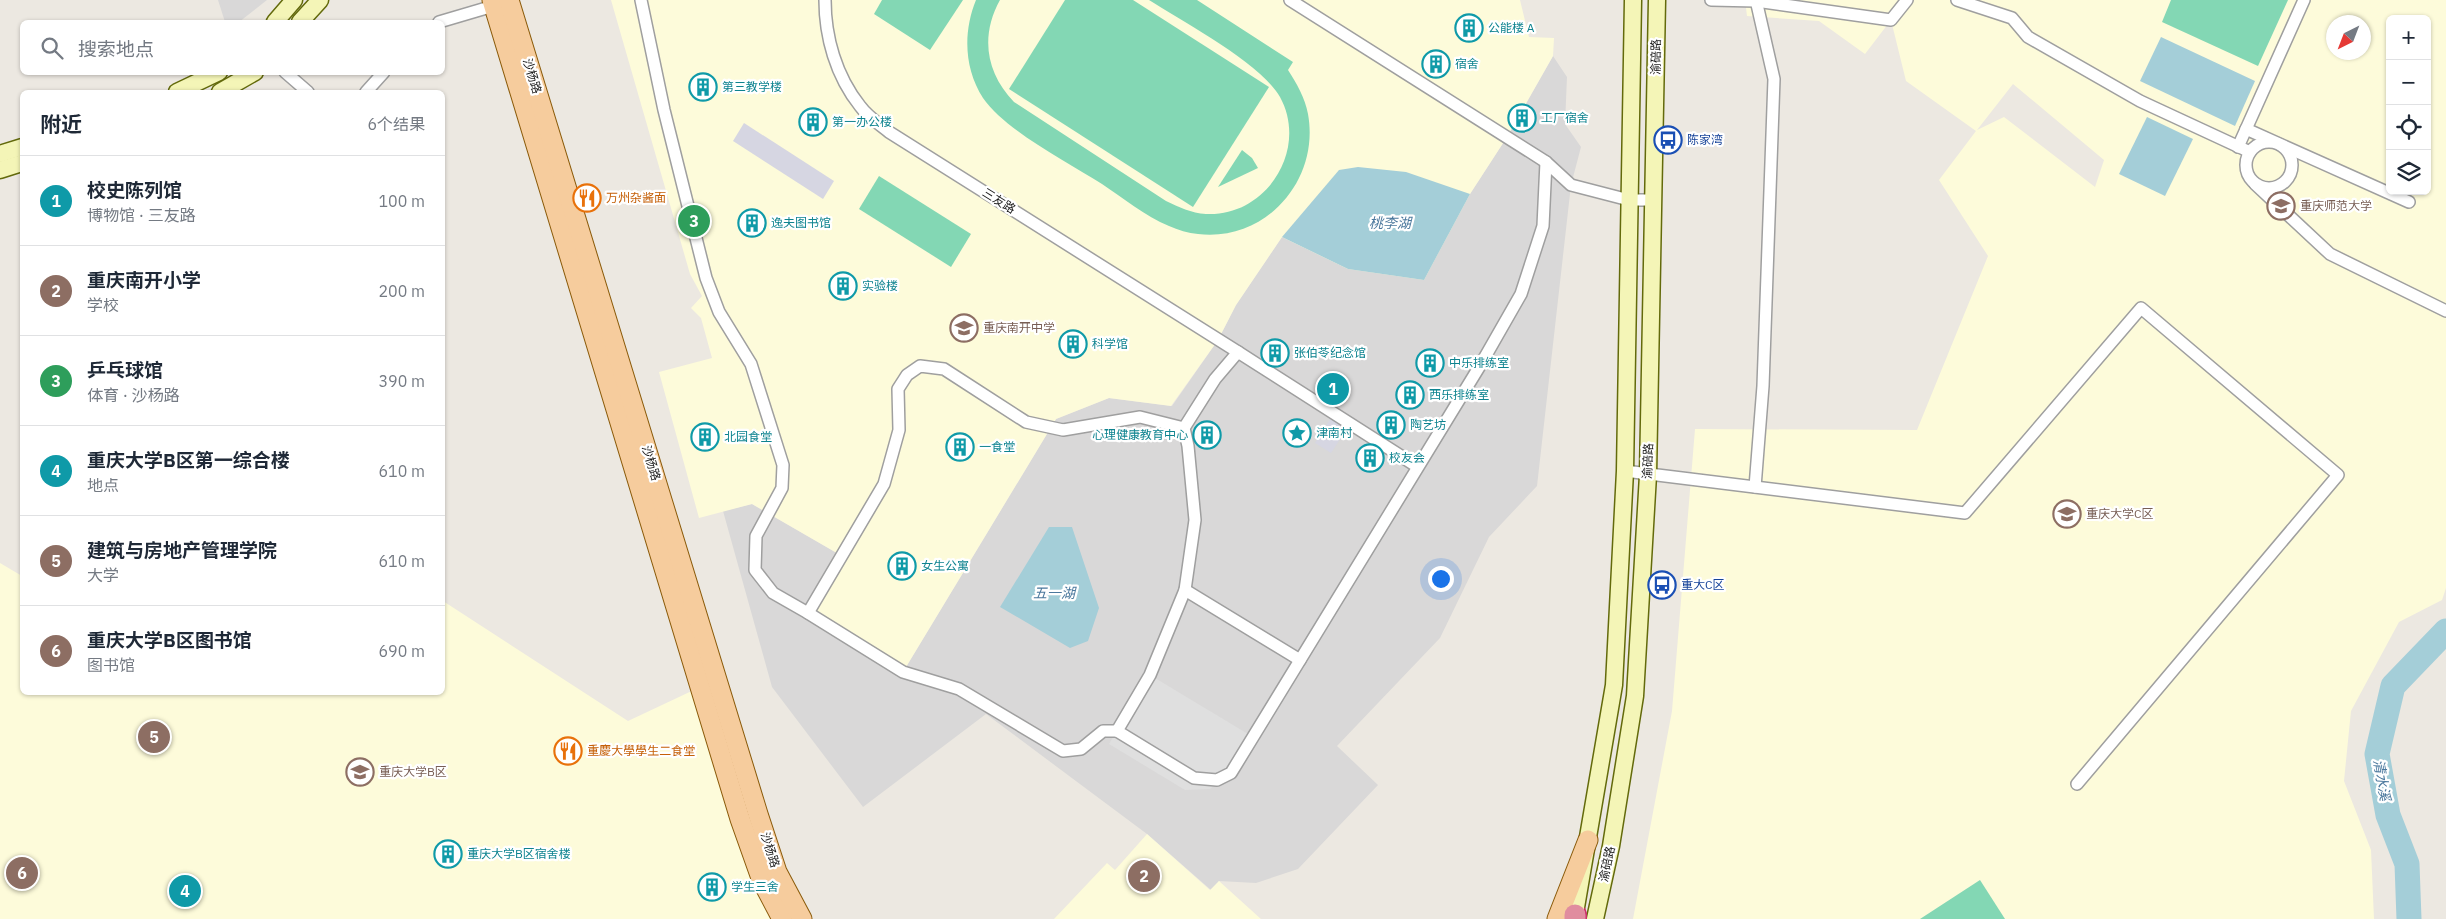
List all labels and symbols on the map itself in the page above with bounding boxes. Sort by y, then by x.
building icon: 公能楼 A [1454,13,1484,43]
north arrow [2326,15,2371,60]
place label: 公能楼 A [1488,20,1535,35]
street label: 渝碚路 [1648,39,1663,75]
building icon: 宿舍 [1421,49,1451,79]
street label: 沙杨路 [520,56,545,95]
place label: 宿舍 [1455,56,1479,71]
building icon: 第三教学楼 [688,72,718,102]
place label: 第三教学楼 [722,79,782,94]
building icon: 工厂宿舍 [1507,103,1537,133]
building icon: 第一办公楼 [798,107,828,137]
place label: 工厂宿舍 [1541,110,1589,125]
place label: 第一办公楼 [832,114,892,129]
bus stop icon: 陈家湾 [1653,125,1683,155]
place label: 陈家湾 [1687,132,1723,147]
restaurant icon: 万州杂酱面 [572,183,602,213]
street label: 三友路 [980,185,1019,216]
place label: 万州杂酱面 [606,190,666,205]
school or university icon: 重庆师范大学 [2266,191,2296,221]
place label: 重庆师范大学 [2300,198,2372,213]
pin: 3 [678,202,710,240]
building icon: 逸夫图书馆 [737,208,767,238]
water label: 桃李湖 [1369,214,1413,232]
place label: 逸夫图书馆 [771,215,831,230]
building icon: 实验楼 [828,271,858,301]
place label: 实验楼 [862,278,898,293]
school or university icon: 重庆南开中学 [949,313,979,343]
place label: 重庆南开中学 [983,320,1055,335]
building icon: 科学馆 [1058,329,1088,359]
place label: 科学馆 [1092,336,1128,351]
building icon: 张伯苓纪念馆 [1260,338,1290,368]
place label: 张伯苓纪念馆 [1294,345,1366,360]
building icon: 中乐排练室 [1415,348,1445,378]
place label: 中乐排练室 [1449,355,1509,370]
pin: 1 [1317,370,1349,408]
building icon: 西乐排练室 [1395,380,1425,410]
place label: 西乐排练室 [1429,387,1489,402]
building icon: 陶艺坊 [1376,410,1406,440]
place label: 陶艺坊 [1410,417,1446,432]
place icon: 津南村 [1282,418,1312,448]
building icon: 心理健康教育中心 [1192,420,1222,450]
building icon: 北园食堂 [690,422,720,452]
place label: 津南村 [1316,425,1353,440]
place label: 心理健康教育中心 [1092,427,1188,442]
place label: 北园食堂 [724,429,772,444]
building icon: 一食堂 [945,432,975,462]
place label: 一食堂 [979,439,1015,454]
street label: 沙杨路 [639,443,664,482]
building icon: 校友会 [1355,443,1385,473]
street label: 渝碚路 [1639,443,1656,479]
place label: 校友会 [1389,450,1425,465]
school or university icon: 重庆大学C区 [2052,499,2082,529]
place label: 重庆大学C区 [2086,506,2153,521]
building icon: 女生公寓 [887,551,917,581]
place label: 女生公寓 [921,558,969,573]
your location [1428,566,1454,592]
bus stop icon: 重大C区 [1647,570,1677,600]
place label: 重大C区 [1681,577,1724,592]
water label: 五一湖 [1033,584,1077,602]
pin: 5 [138,718,170,756]
restaurant icon: 重慶大學學生二食堂 [553,736,583,766]
place label: 重慶大學學生二食堂 [587,743,695,758]
school or university icon: 重庆大学B区 [345,757,375,787]
water label: 清水溪 [2369,758,2395,804]
place label: 重庆大学B区 [379,764,447,779]
street label: 沙杨路 [758,830,783,869]
building icon: 重庆大学B区宿舍楼 [433,839,463,869]
street label: 渝碚路 [1595,845,1618,883]
place label: 重庆大学B区宿舍楼 [467,846,571,861]
pin: 6 [6,854,38,892]
pin: 2 [1128,857,1160,895]
pin: 4 [169,872,201,910]
building icon: 学生三舍 [697,872,727,902]
place label: 学生三舍 [731,879,779,894]

